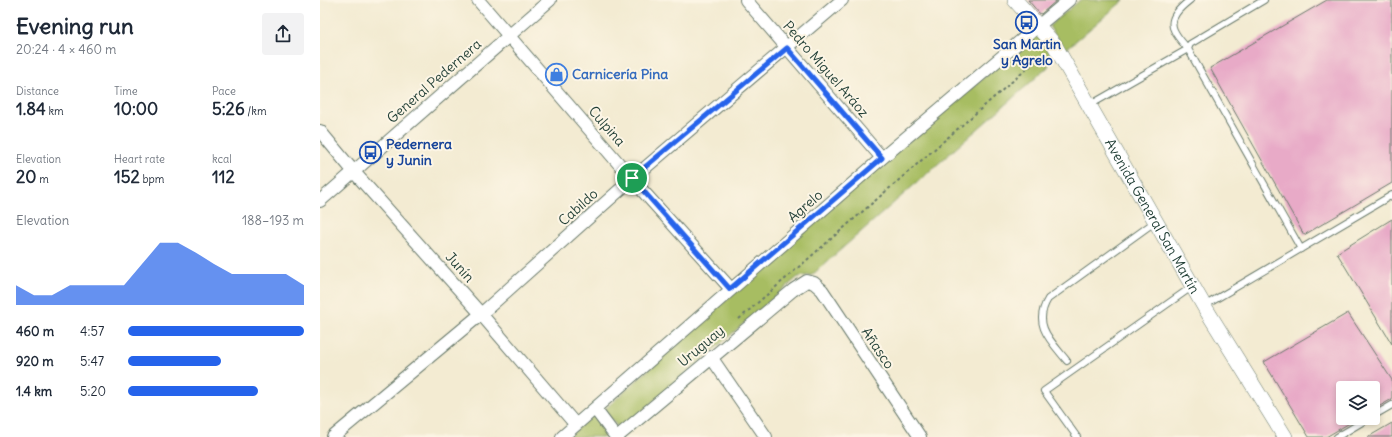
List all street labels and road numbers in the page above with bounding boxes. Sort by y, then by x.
street label: Pedro Miguel Aráoz [779,17,873,121]
street label: General Pedernera [383,35,485,127]
street label: Culpina [585,102,629,150]
street label: Avenida General San Martín [1101,135,1204,297]
street label: Cabildo [554,184,602,229]
street label: Agrelo [784,186,826,226]
street label: Junín [442,248,478,286]
street label: Uruguay [674,321,728,371]
street label: Añasco [858,324,898,372]

